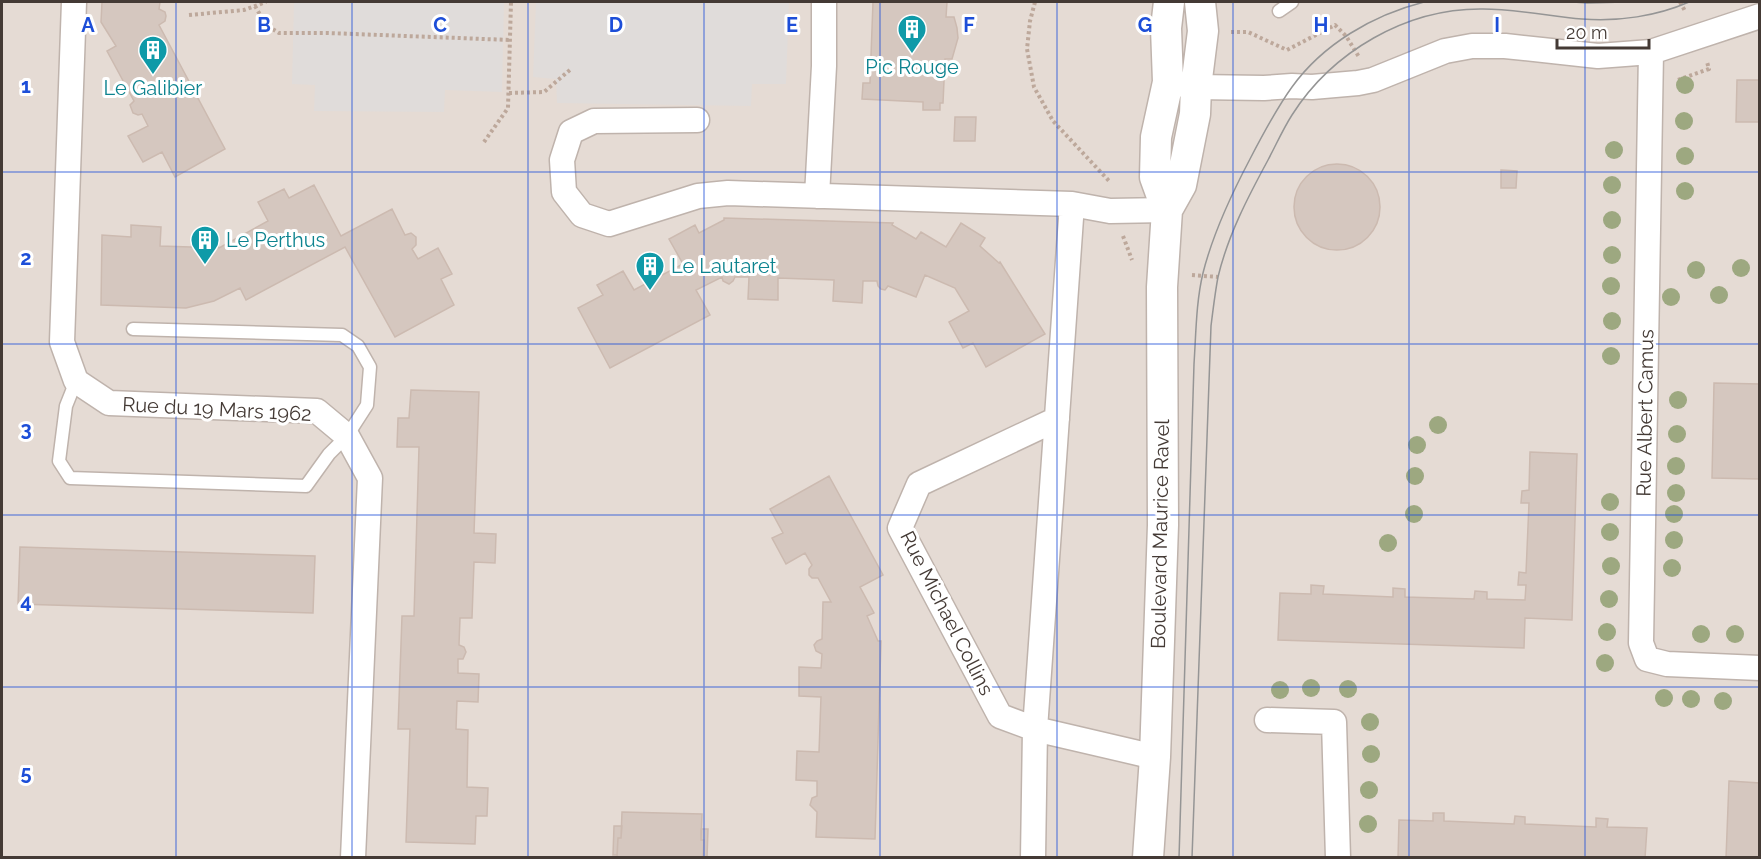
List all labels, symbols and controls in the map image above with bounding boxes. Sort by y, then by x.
scale bar [1557,12,1648,50]
text: A [81,13,95,37]
text: B [257,13,271,37]
text: C [433,13,447,37]
text: D [609,13,623,37]
text: E [786,13,798,37]
building icon: Pic Rouge [896,13,928,55]
text: F [963,13,975,37]
text: G [1138,13,1152,37]
text: H [1314,13,1328,37]
text: I [1494,13,1500,37]
text: 20 m [1566,22,1608,43]
building icon: Le Galibier [137,34,169,76]
place label: Pic Rouge [865,55,959,79]
text: 1 [21,74,31,98]
place label: Le Galibier [104,76,202,100]
building icon: Le Perthus [189,224,221,266]
place label: Le Perthus [226,228,325,252]
text: 2 [20,246,32,270]
building icon: Le Lautaret [634,250,666,292]
place label: Le Lautaret [671,254,777,278]
street label: Rue Albert Camus [1632,329,1658,497]
street label: Rue du 19 Mars 1962 [122,392,312,426]
text: 3 [20,417,32,441]
street label: Boulevard Maurice Ravel [1146,418,1174,649]
street label: Rue Michael Collins [895,527,999,699]
text: 4 [20,589,32,613]
text: 5 [20,761,32,785]

